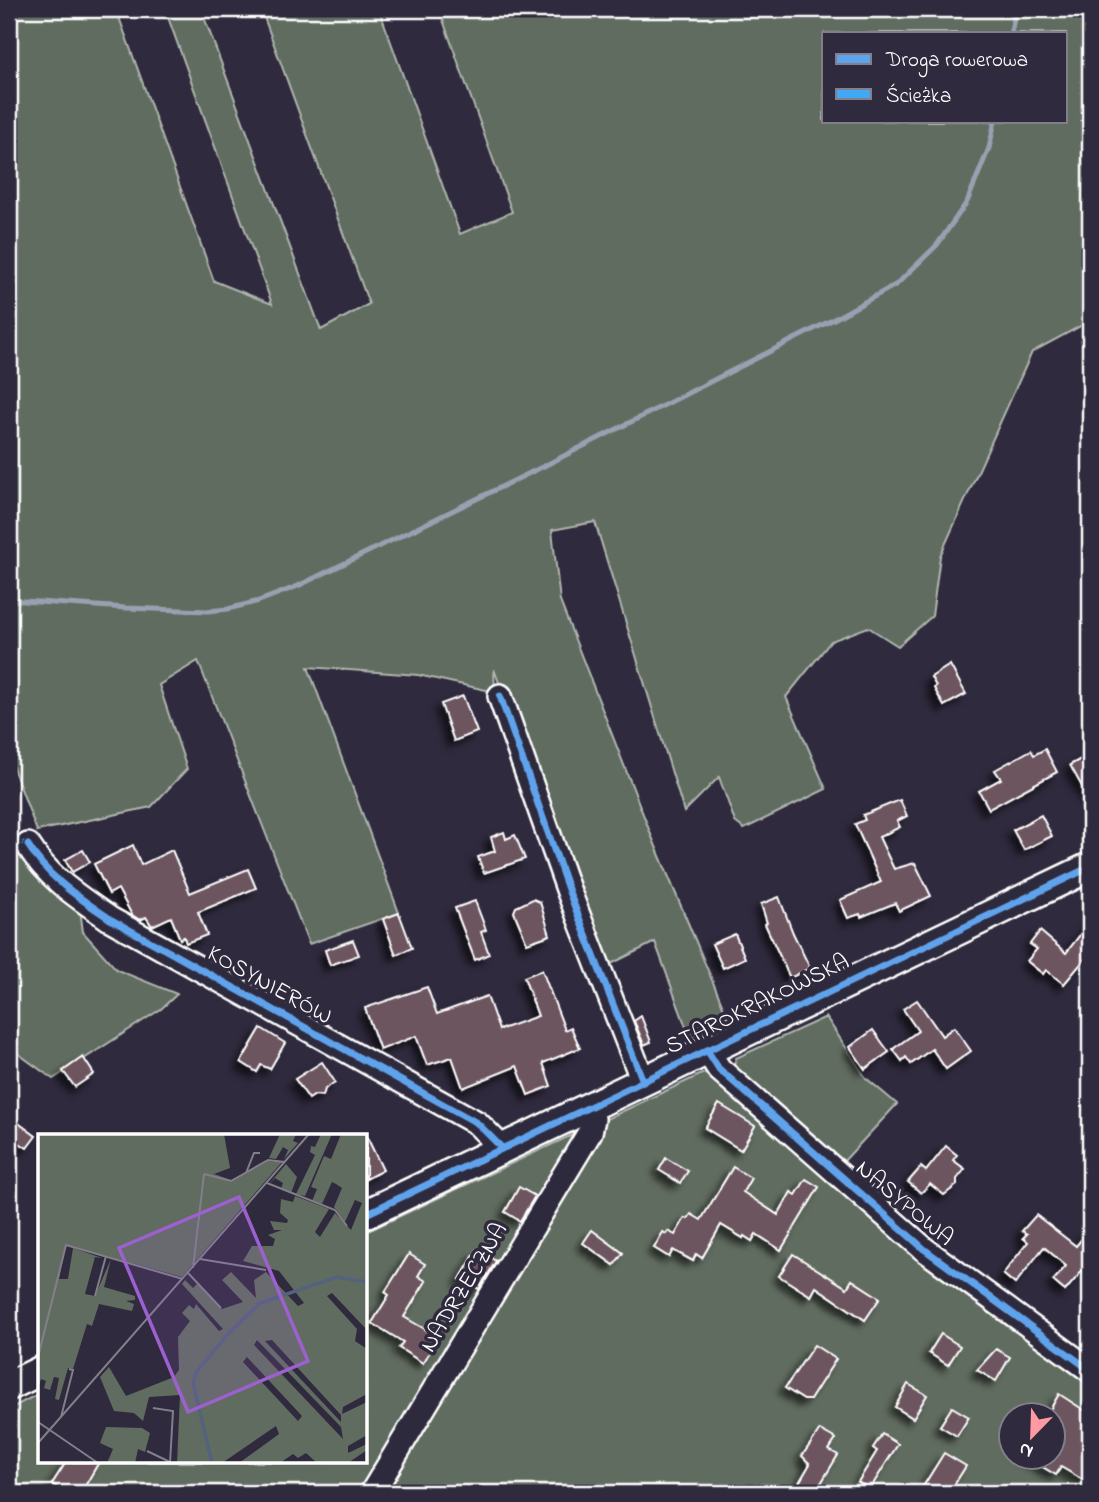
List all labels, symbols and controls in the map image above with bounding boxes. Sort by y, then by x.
legend [822,32,1068,122]
text: Droga rowerowa [885,46,1028,78]
text: Ścieżka [886,82,951,112]
street label: KOSYNIERÓW [200,937,338,1035]
street label: STAROKRAKOWSKA [660,945,856,1065]
inset map [38,1134,368,1464]
street label: NASYPOWA [847,1152,961,1256]
street label: NADRZECZNA [412,1216,518,1360]
north arrow [998,1400,1068,1470]
text: N [1015,1434,1038,1464]

